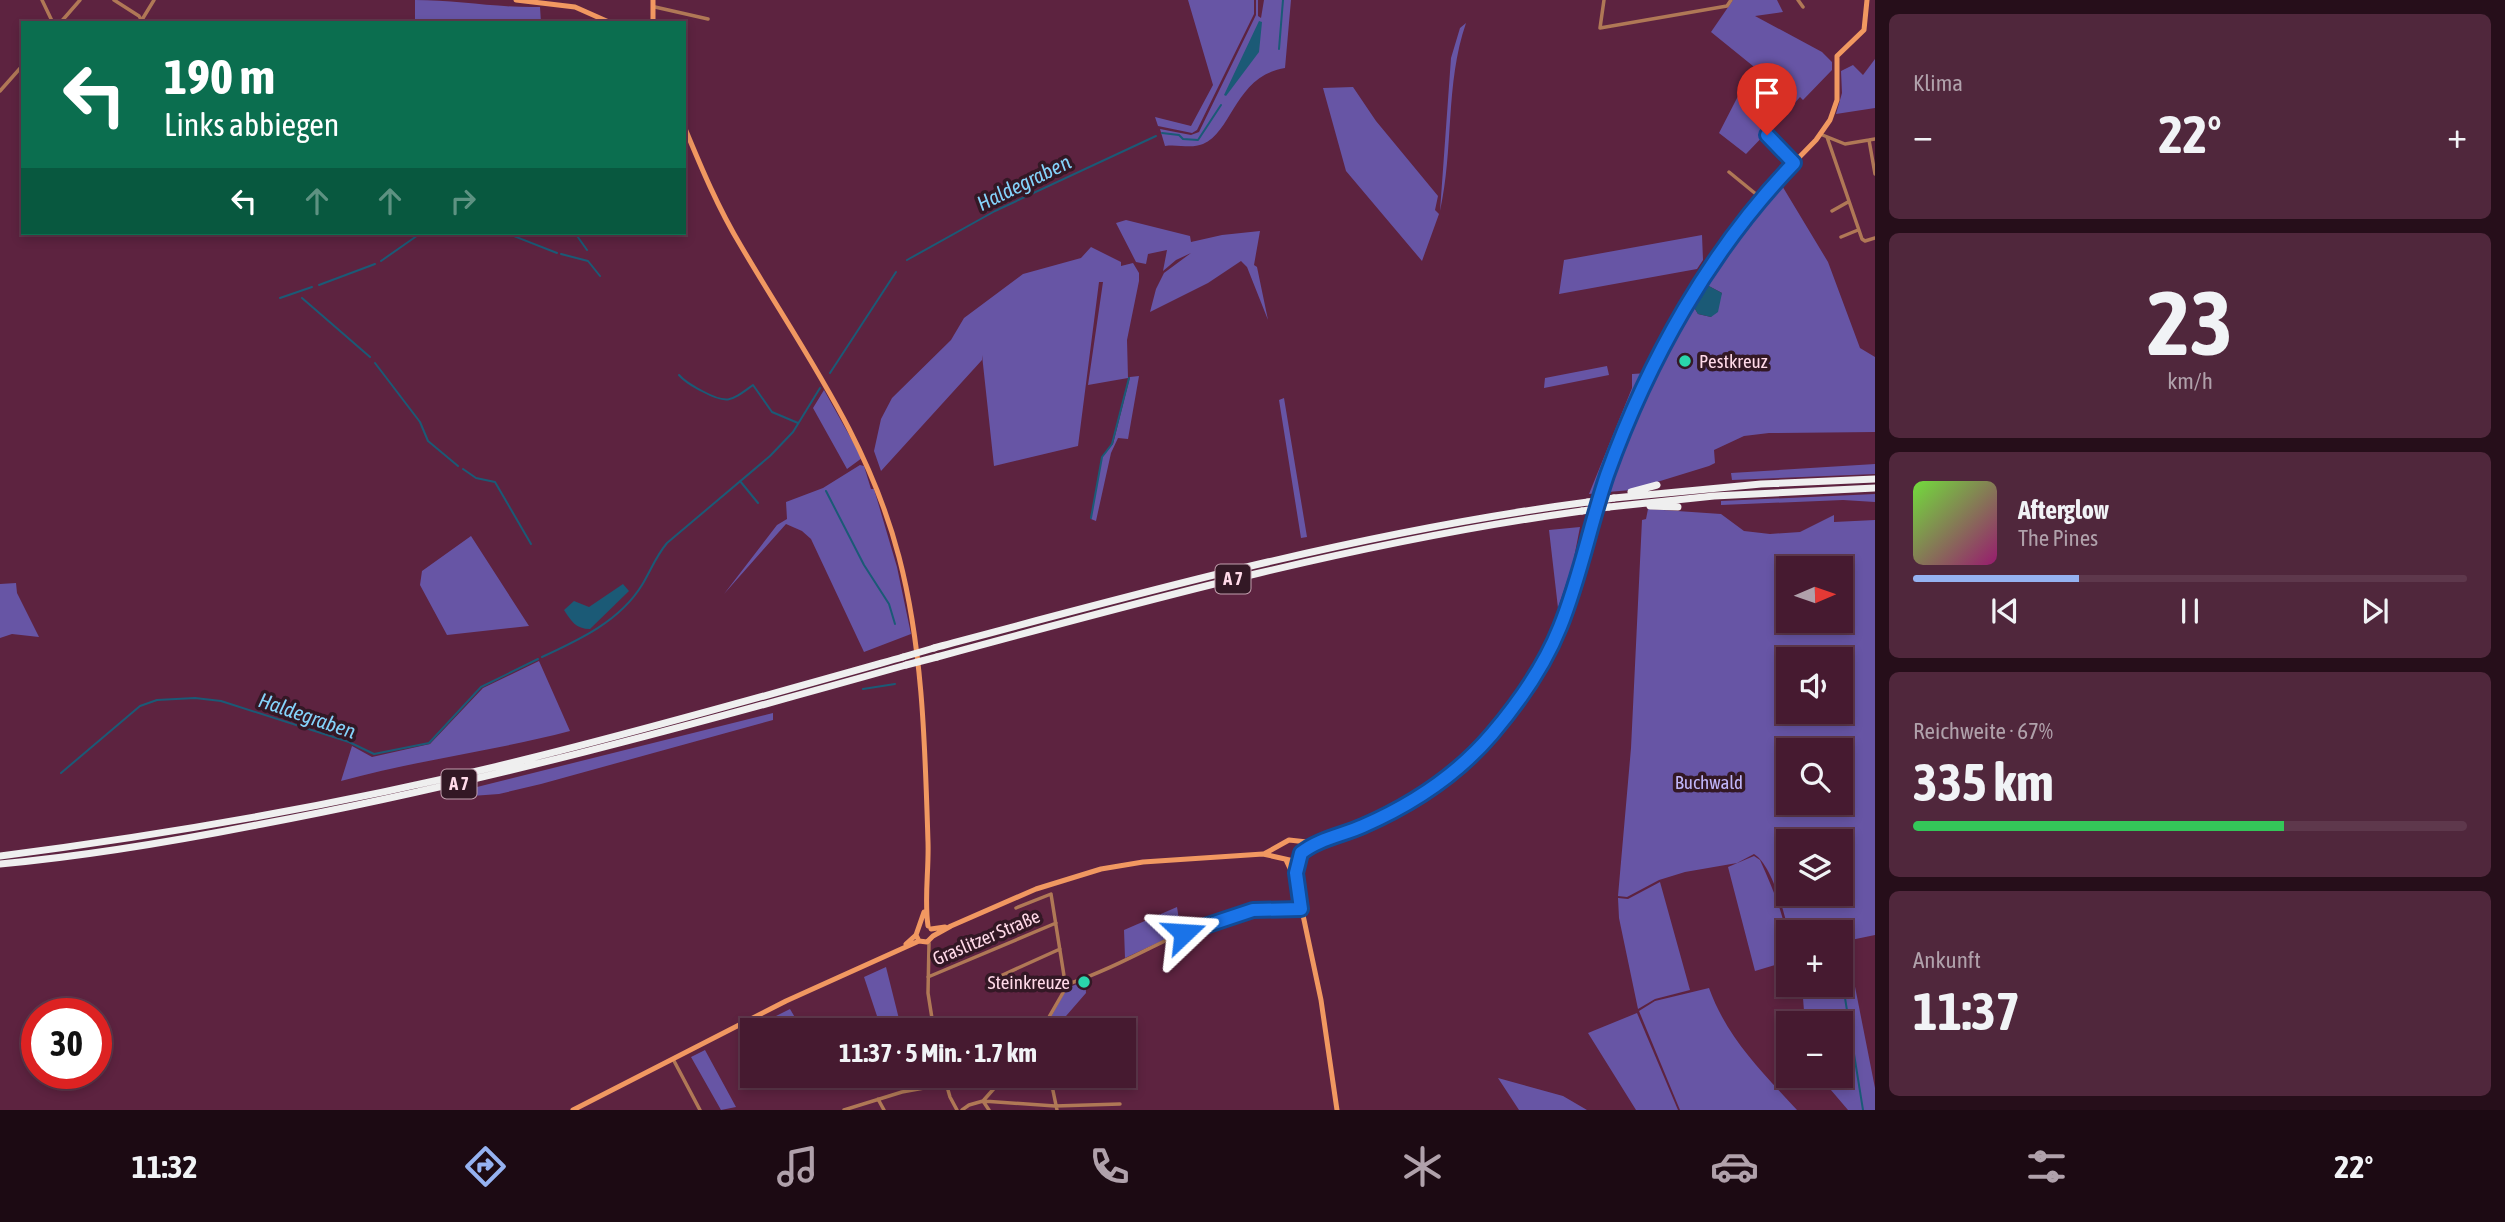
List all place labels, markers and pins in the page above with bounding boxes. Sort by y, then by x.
pin [1737,63,1797,135]
place label: Pestkreuz [1699,350,1768,372]
marker: Pestkreuz [1677,353,1693,369]
place label: Steinkreuze [987,971,1070,993]
marker: Steinkreuze [1076,974,1092,990]

